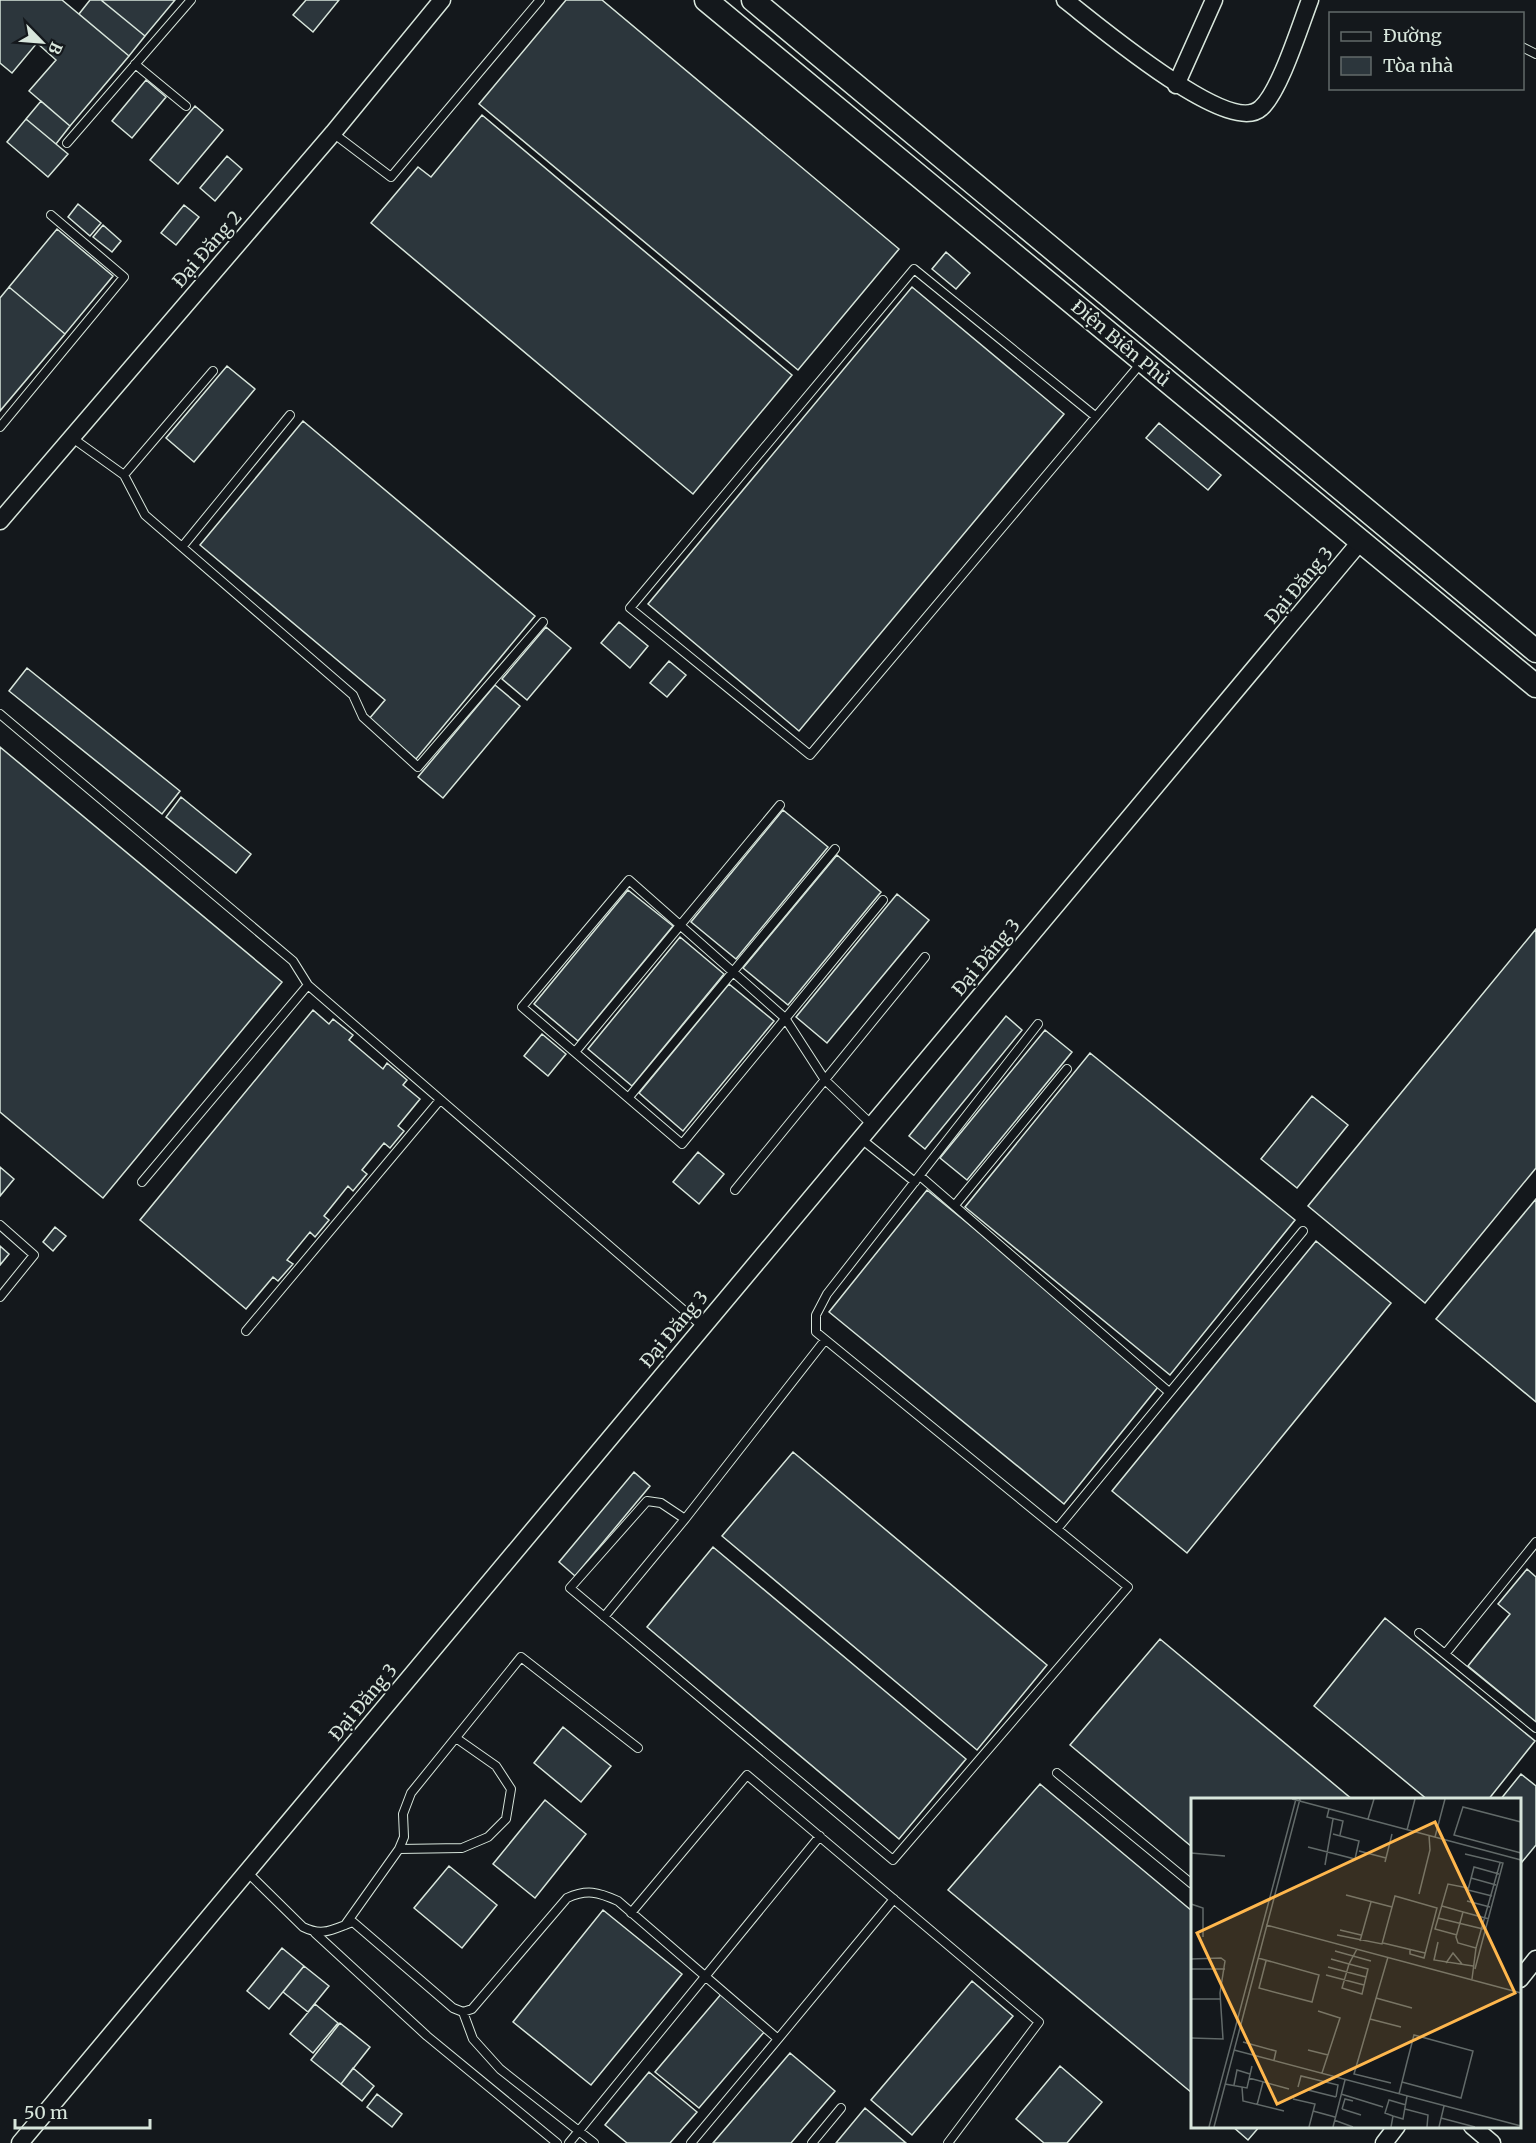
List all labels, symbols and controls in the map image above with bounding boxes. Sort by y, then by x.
north arrow [12,12,72,72]
legend [1329,12,1524,90]
text: Đường [1383,24,1442,47]
text: B [44,39,67,58]
text: Tòa nhà [1383,54,1453,77]
street label: Đại Đăng 2 [167,206,247,292]
street label: Điện Biên Phủ [1067,295,1175,391]
street label: Đại Đăng 3 [1260,542,1338,628]
street label: Đại Đăng 3 [947,914,1025,1000]
street label: Đại Đăng 3 [635,1286,713,1372]
street label: Đại Đăng 3 [324,1659,402,1745]
inset map [1191,1798,1521,2128]
scale bar [15,2092,150,2130]
text: 50 m [24,2101,68,2124]

